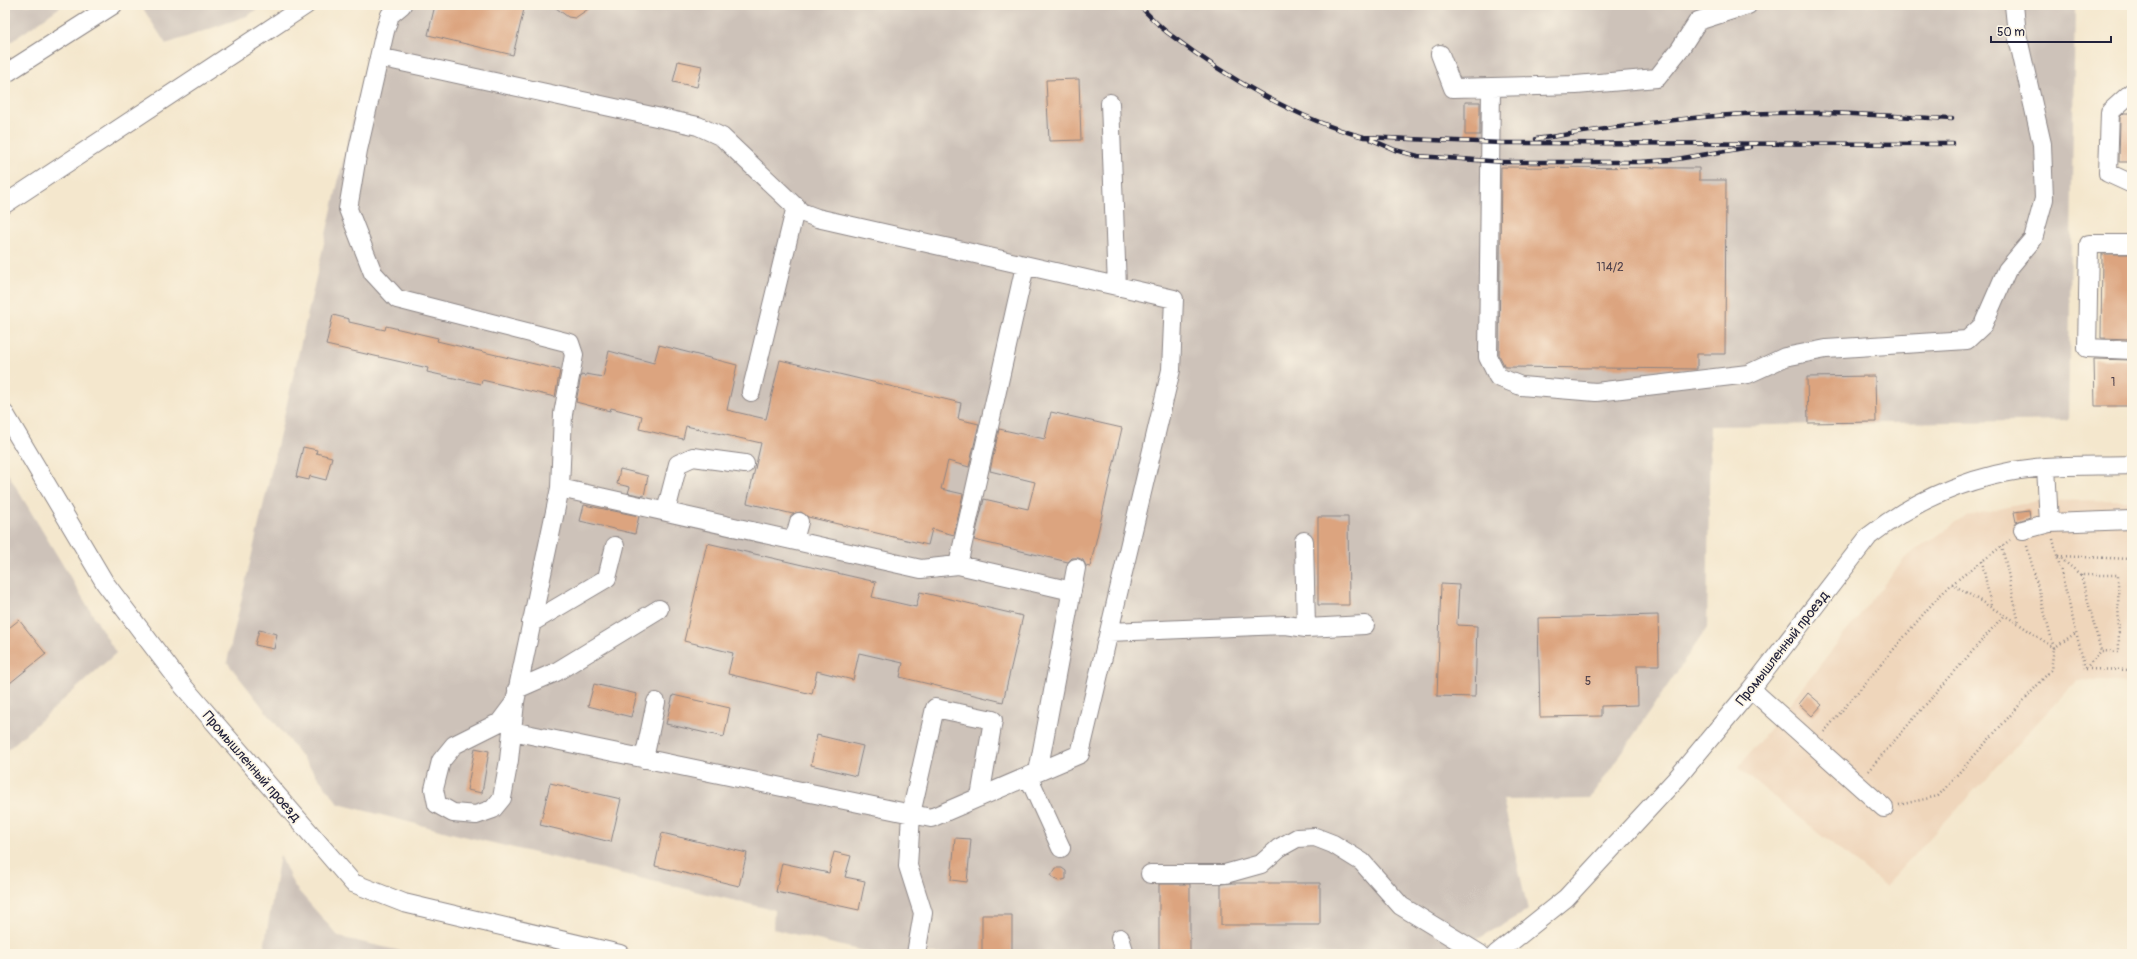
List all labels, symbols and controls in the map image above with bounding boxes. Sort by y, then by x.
scale bar [1991,18,2111,44]
text: 50 m [1997,25,2025,40]
house number: 114/2 [1596,260,1624,275]
house number: 1 [2111,375,2115,390]
street label: Промышленный проезд [1732,587,1833,709]
house number: 5 [1585,674,1591,689]
street label: Промышленный проезд [199,708,305,826]

